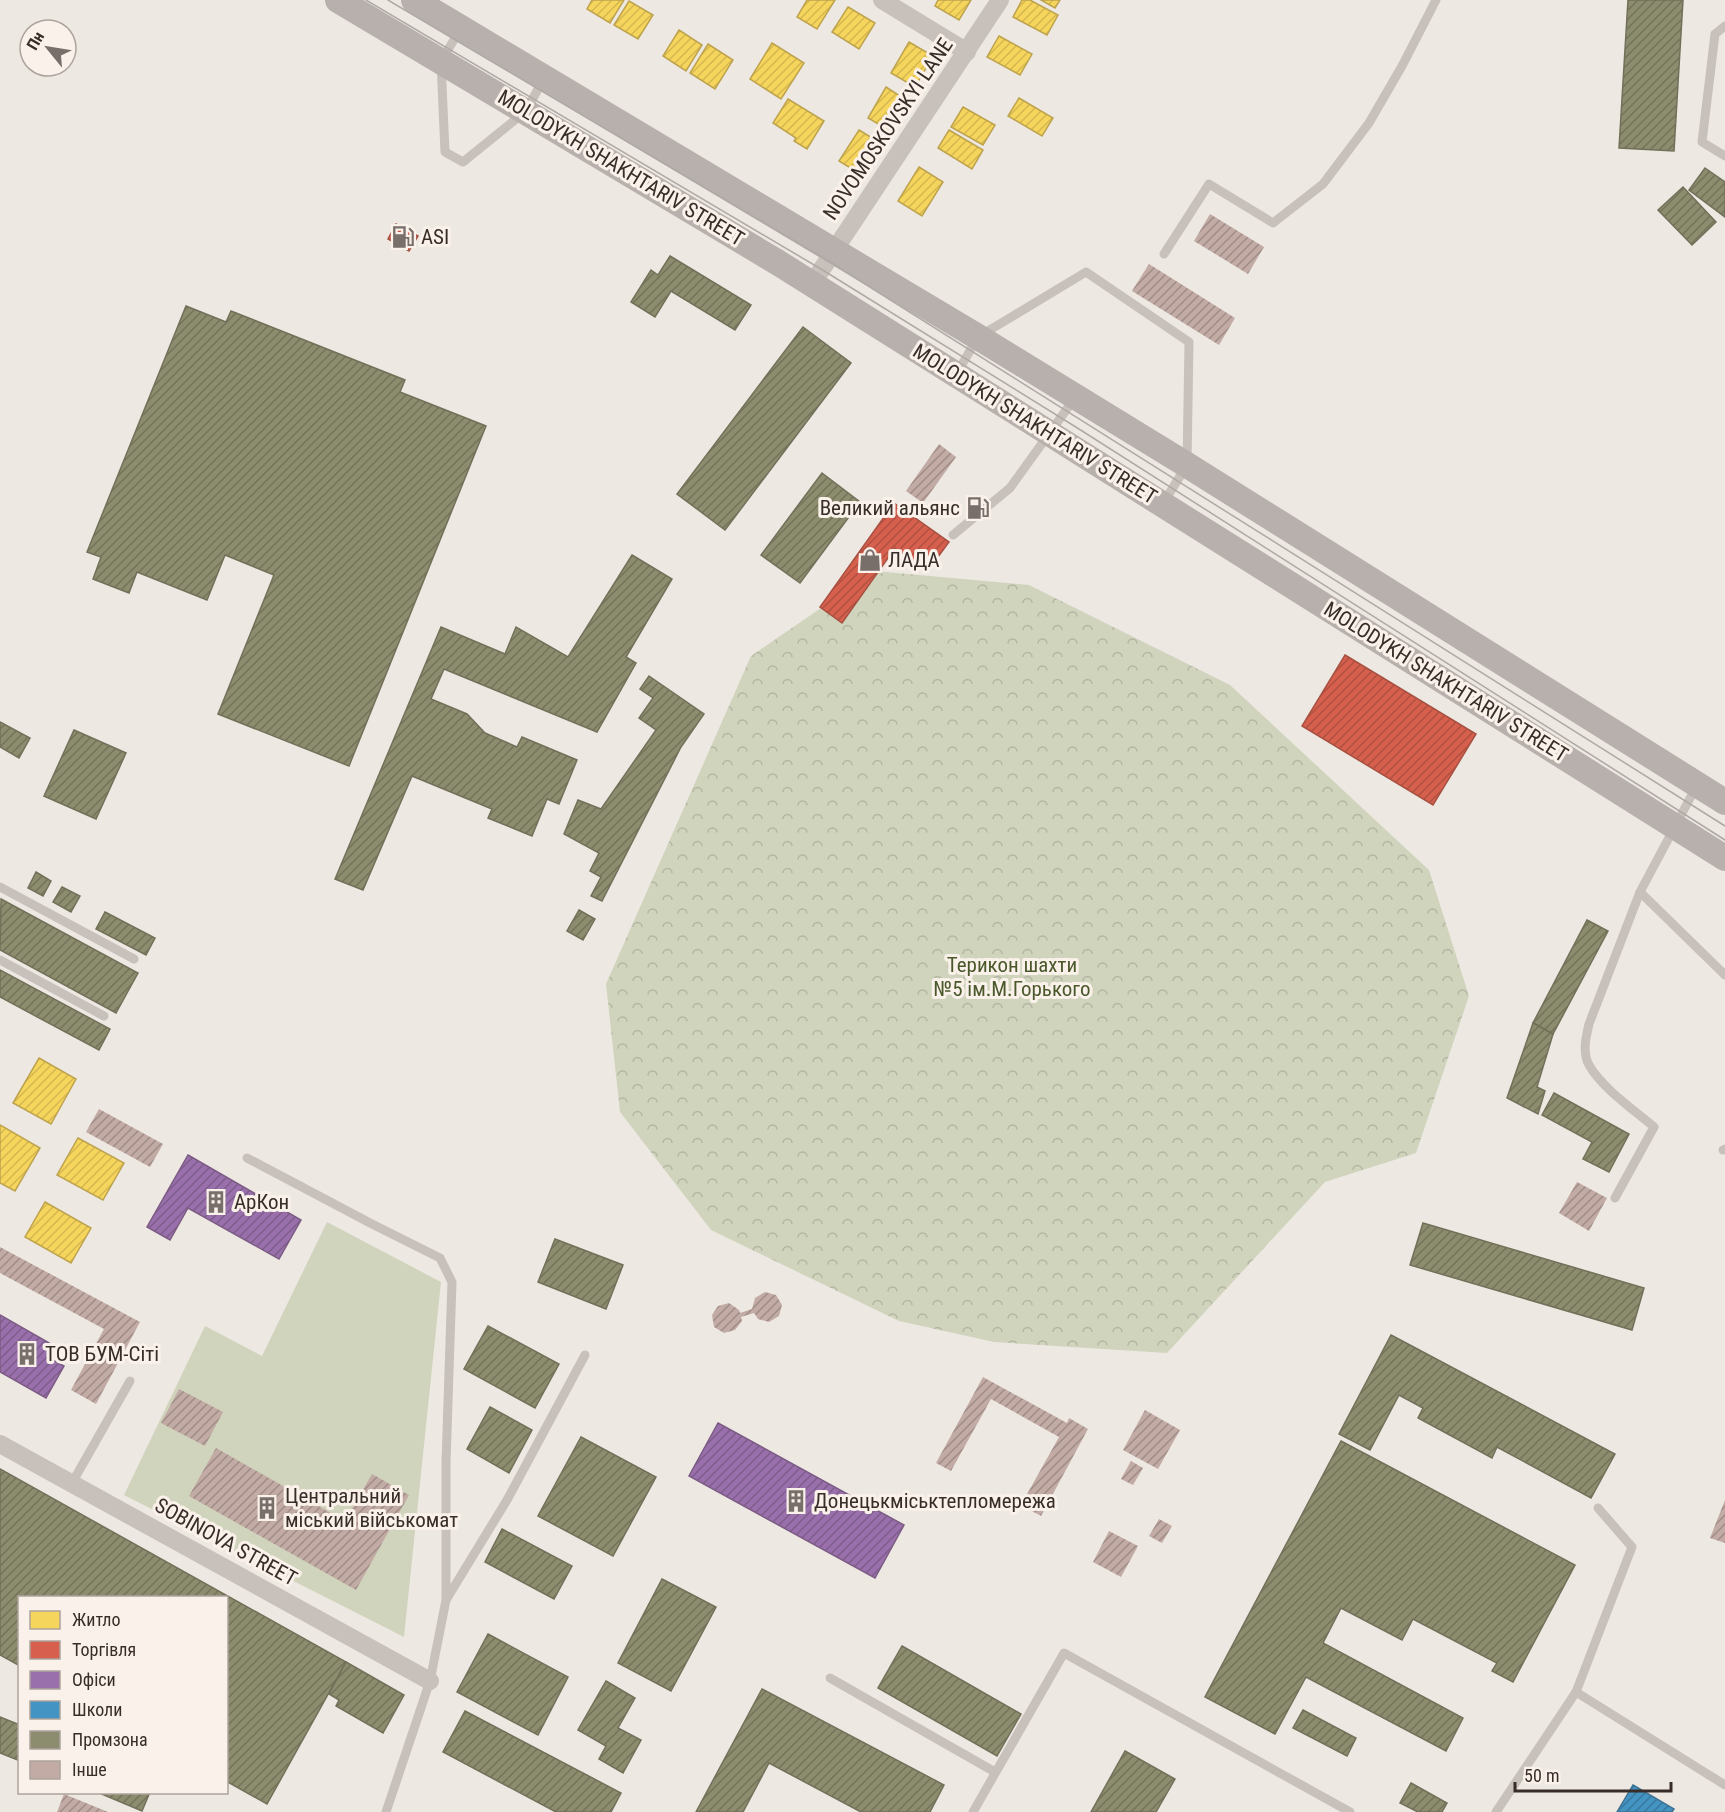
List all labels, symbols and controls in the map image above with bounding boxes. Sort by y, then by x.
north arrow [18,18,78,78]
text: Пн [23,28,48,53]
street label: NOVOMOSKOVSKYI LANE [818,34,958,224]
street label: MOLODYKH SHAKHTARIV STREET [494,85,748,251]
fuel station icon: ASI [390,224,416,250]
place label: ASI [421,225,449,249]
street label: MOLODYKH SHAKHTARIV STREET [909,339,1161,509]
fuel station icon: Великий альянс [965,495,991,521]
place label: Великий альянс [820,496,960,520]
shop icon: ЛАДА [857,547,883,573]
place label: ЛАДА [888,548,940,572]
street label: MOLODYKH SHAKHTARIV STREET [1320,597,1572,767]
park label: Терикон шахти №5 ім.М.Горького [934,953,1090,1001]
building icon: АрКон [203,1189,229,1215]
place label: АрКон [234,1190,289,1214]
building icon: ТОВ БУМ-Сіті [14,1341,40,1367]
place label: ТОВ БУМ-Сіті [45,1342,159,1366]
place label: Центральний міський військомат [285,1484,458,1532]
building icon: Донецькміськтепломережа [783,1488,809,1514]
place label: Донецькміськтепломережа [814,1489,1056,1513]
street label: SOBINOVA STREET [151,1493,301,1591]
building icon: Центральний міський військомат [254,1495,280,1521]
legend [18,1596,228,1794]
text: Житло [72,1609,121,1630]
text: Торгівля [72,1639,136,1660]
text: Офіси [72,1669,116,1690]
text: Школи [72,1699,122,1720]
text: Промзона [72,1729,148,1750]
scale bar [1515,1755,1671,1793]
text: Інше [72,1759,107,1780]
text: 50 m [1524,1765,1559,1786]

